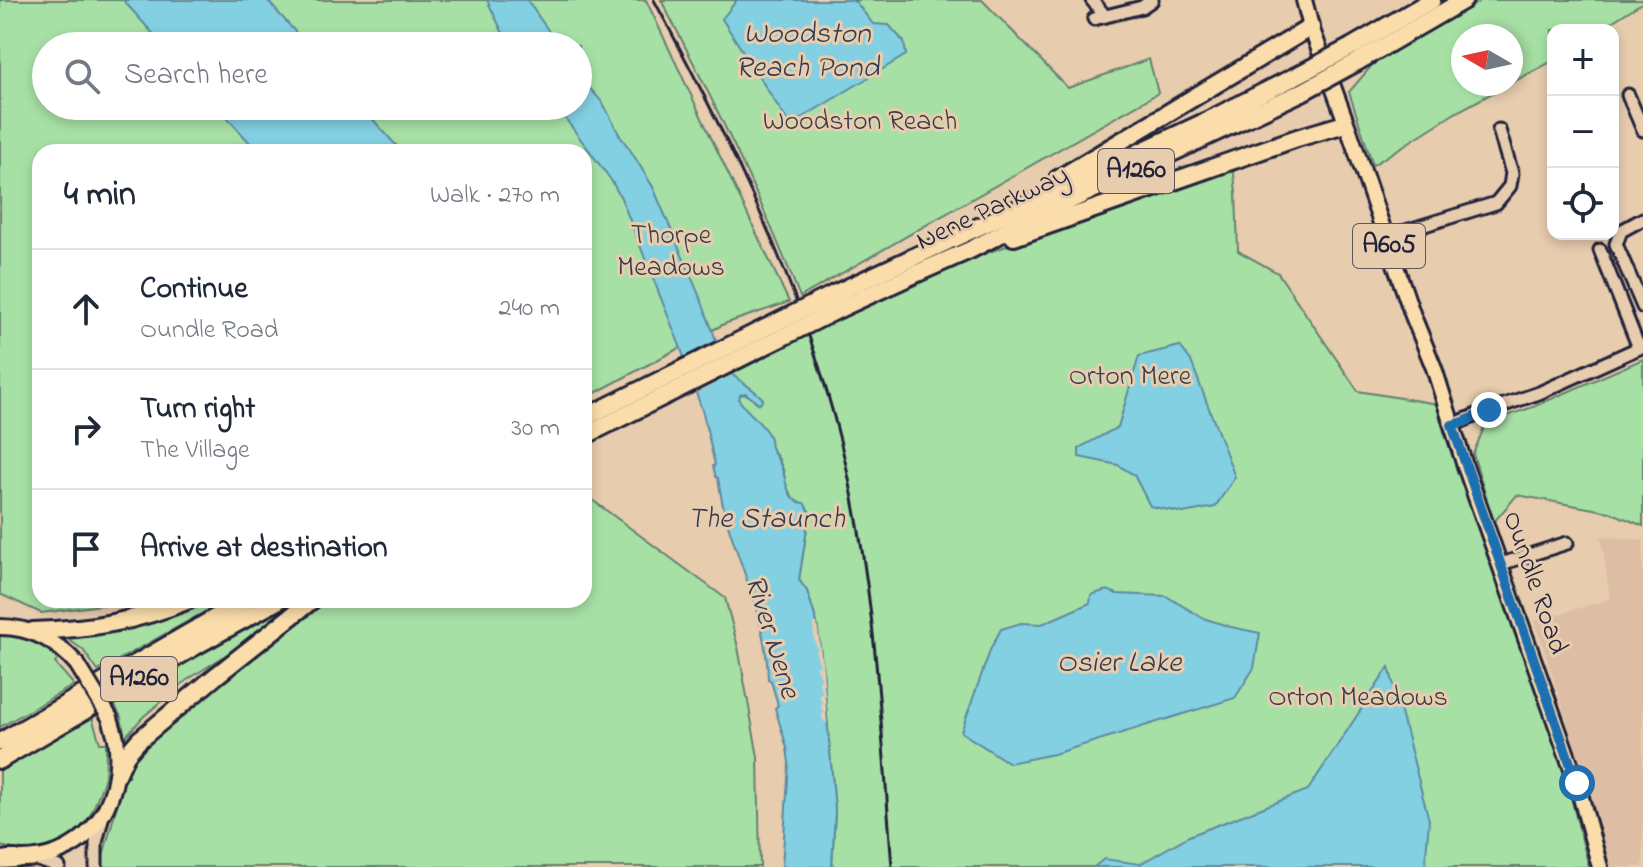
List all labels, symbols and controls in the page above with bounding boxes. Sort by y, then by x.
water label: Woodston Reach Pond [735,13,880,91]
north arrow [1451,24,1523,96]
map controls [1547,24,1619,240]
button: + [1547,24,1619,96]
search box [32,32,592,120]
icon: search [60,54,104,98]
text: Search here [124,54,268,98]
button: − [1547,96,1619,168]
park label: Woodston Reach [763,102,957,143]
road number: A1260 [1098,149,1174,193]
street label: Nene Parkway [910,156,1076,262]
button: locate [1547,168,1619,240]
text: 4 min [64,171,136,221]
text: Walk · 270 m [430,177,560,215]
park label: Thorpe Meadows [617,216,725,289]
road number: A605 [1353,224,1425,268]
text: Continue [140,268,248,312]
icon: ahead [64,287,108,331]
text: 240 m [498,290,560,328]
text: Oundle Road [140,312,278,350]
park label: Orton Mere [1069,357,1192,398]
text: Turn right [140,388,255,432]
route end [1471,392,1507,428]
icon: right [64,407,108,451]
text: 30 m [511,410,560,448]
text: The Village [140,432,250,470]
water label: The Staunch [687,498,845,542]
street label: Oundle Road [1490,506,1578,660]
icon: arrive [64,527,108,571]
text: Arrive at destination [140,527,388,571]
water label: River Nene [731,570,811,705]
water label: Osier Lake [1057,642,1183,686]
road number: A1260 [101,657,177,701]
park label: Orton Meadows [1268,678,1448,719]
route start [1559,765,1595,801]

